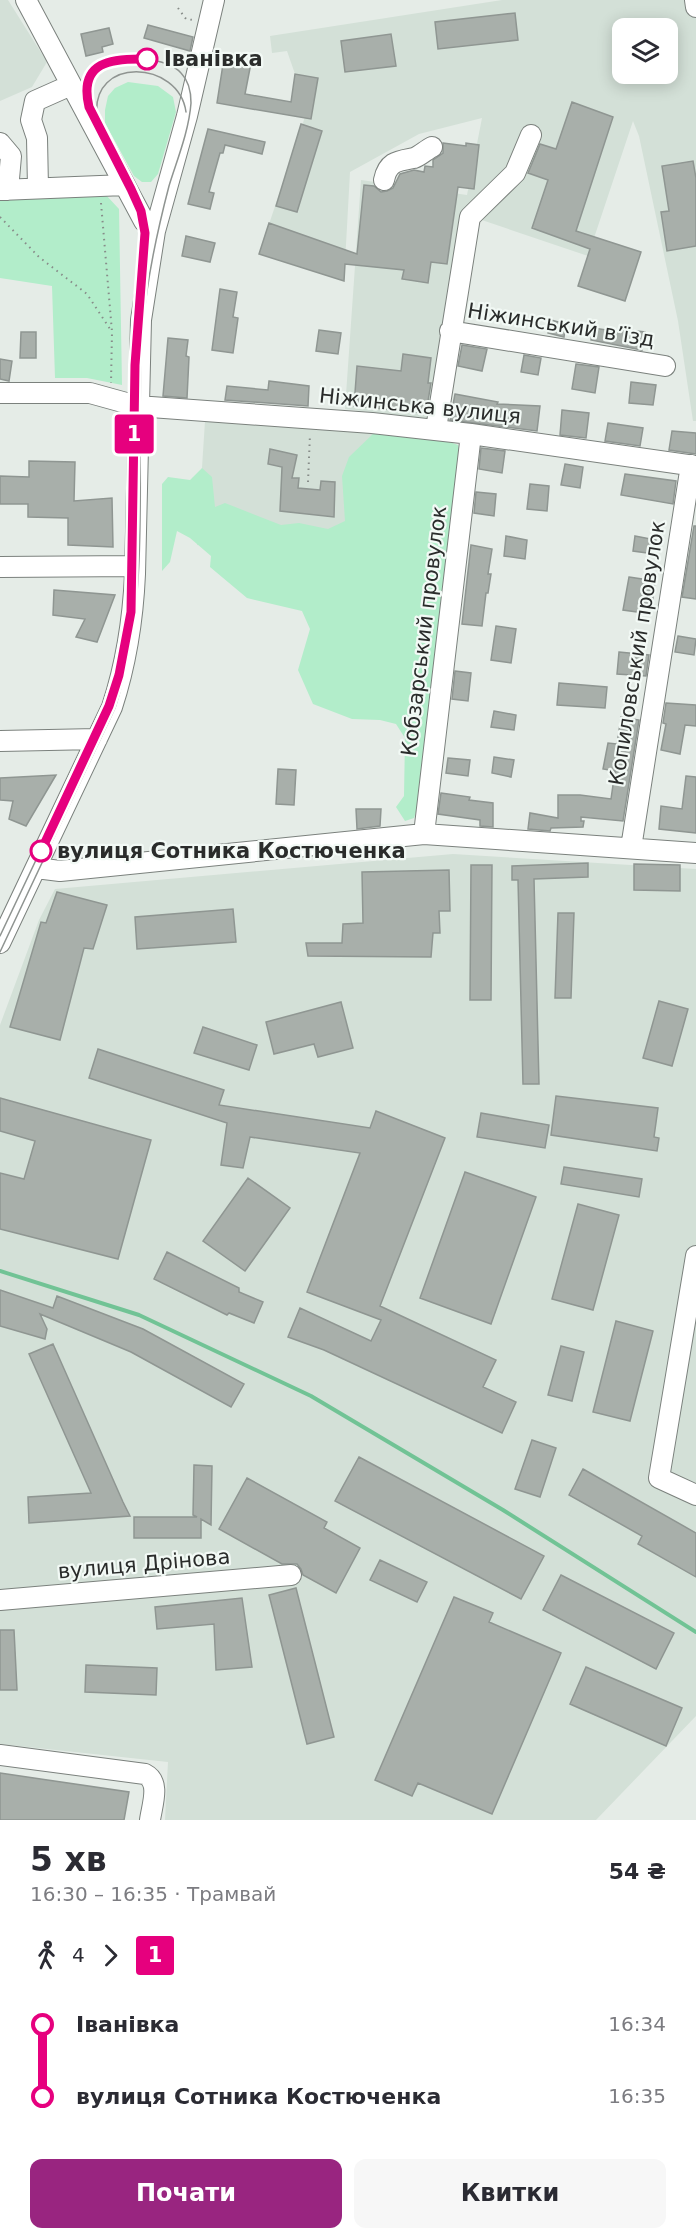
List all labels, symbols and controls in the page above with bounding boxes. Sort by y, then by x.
map controls [612,18,678,84]
button: layers [612,18,678,84]
place label: Іванівка [164,47,263,71]
marker: Іванівка [136,48,158,70]
street label: Ніжинський в’їзд [466,298,656,352]
street label: Ніжинська вулиця [318,383,522,429]
line badge: 1 [114,414,154,454]
text: 1 [127,422,141,446]
street label: Кобзарський провулок [397,504,451,758]
street label: Копиловський провулок [604,519,670,787]
place label: вулиця Сотника Костюченка [57,839,406,863]
marker: вулиця Сотника Костюченка [30,840,52,862]
street label: вулиця Дрінова [57,1545,231,1583]
text: 5 хв [30,1840,107,1879]
text: 54 ₴ [609,1859,666,1884]
text: 16:30 – 16:35 · Трамвай [30,1882,276,1906]
icon: walk [30,1939,63,1972]
icon: forward [94,1939,127,1972]
text: 4 [72,1943,85,1967]
text: 1 [148,1943,162,1967]
text: Іванівка [76,2012,179,2037]
text: 16:34 [608,2012,666,2036]
text: вулиця Сотника Костюченка [76,2084,441,2109]
text: 16:35 [608,2084,666,2108]
button: Почати [30,2159,342,2228]
button: Квитки [354,2159,666,2228]

